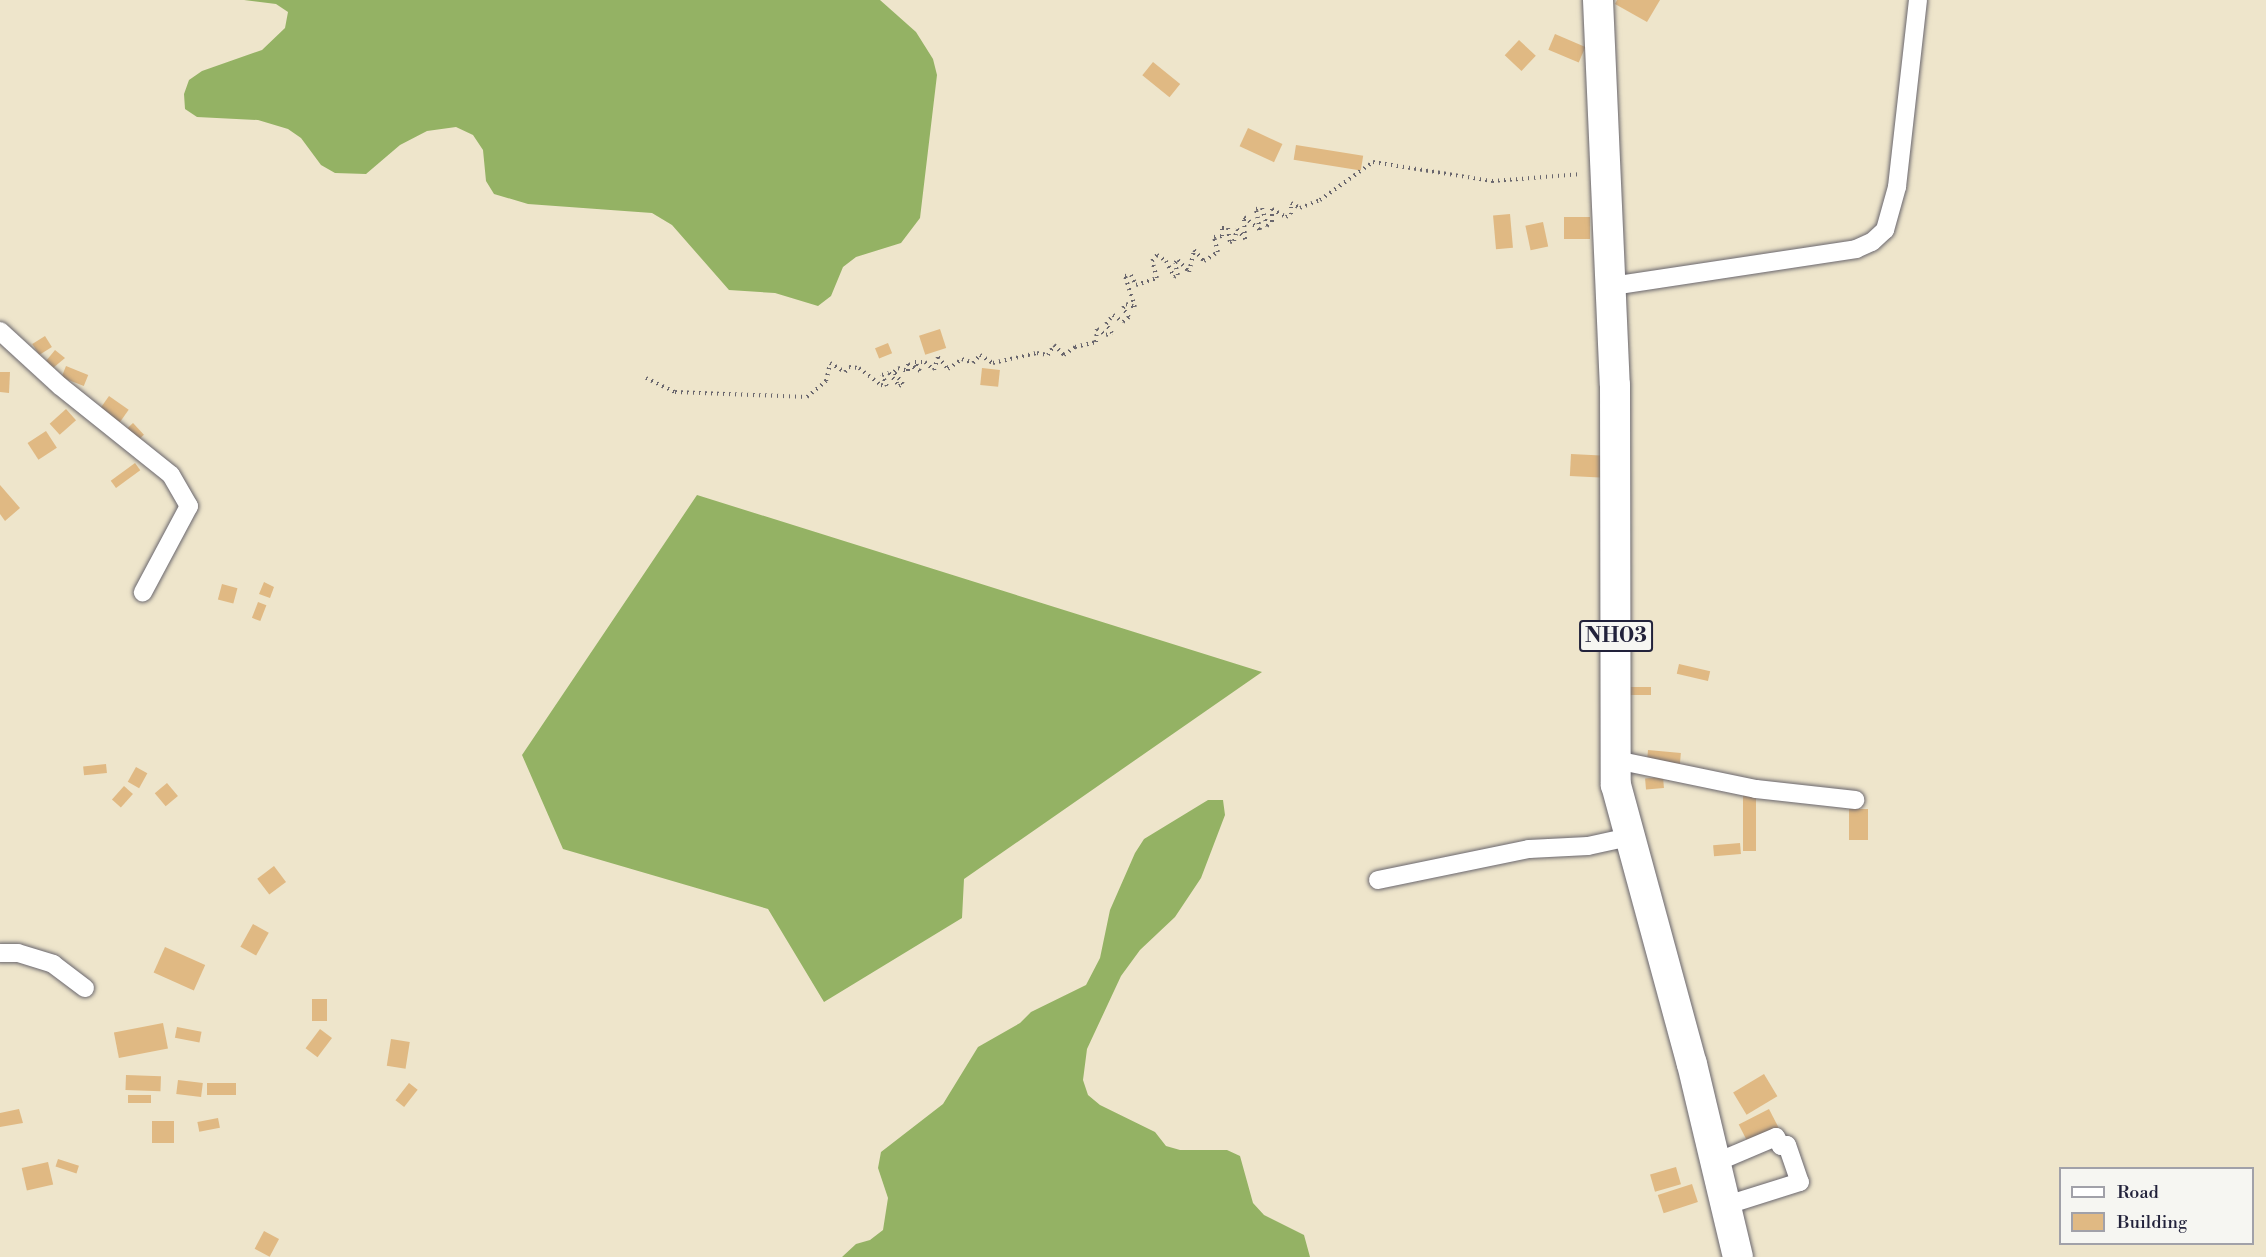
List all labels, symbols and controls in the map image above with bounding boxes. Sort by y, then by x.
road number: NH03 [1578,618,1654,654]
legend [2059,1167,2254,1245]
text: Road [2117,1181,2159,1204]
text: Building [2117,1211,2187,1234]

